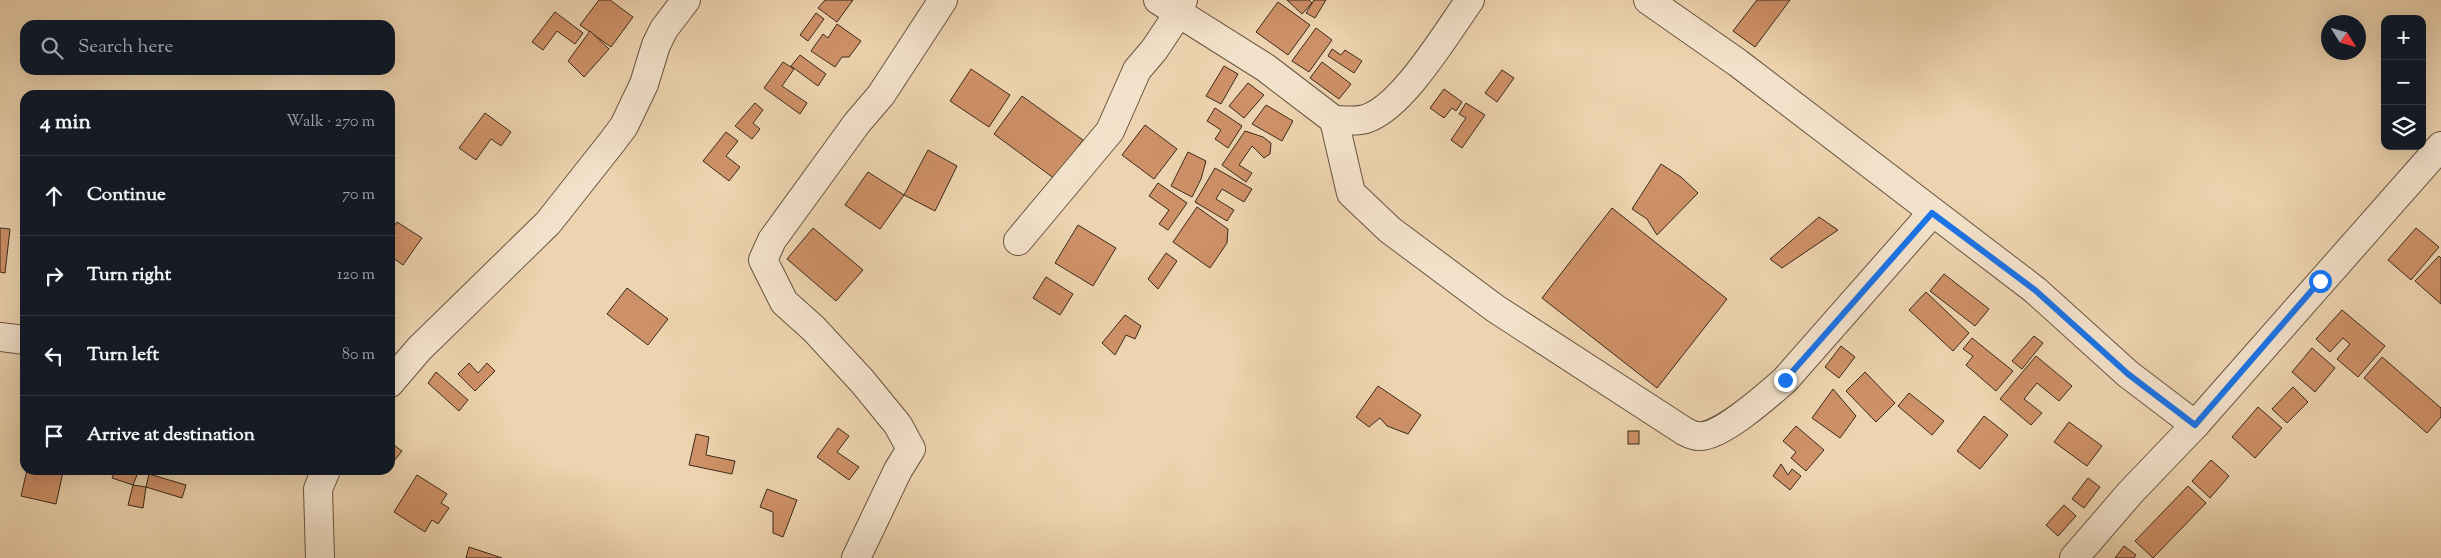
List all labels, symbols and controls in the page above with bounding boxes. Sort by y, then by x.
north arrow [2321,15,2366,60]
map controls [2381,15,2426,150]
button: + [2381,15,2426,60]
search box [20,20,395,75]
icon: search [38,34,66,62]
text: Search here [78,34,173,61]
button: − [2381,60,2426,105]
button: layers [2381,105,2426,150]
text: 4 min [40,108,91,138]
text: Walk · 270 m [286,111,375,134]
icon: ahead [40,182,68,210]
text: Continue [87,182,166,209]
text: 70 m [342,184,375,207]
icon: right [40,262,68,290]
text: Turn right [87,262,171,289]
text: 120 m [337,264,375,287]
route start [2309,270,2332,293]
icon: left [40,342,68,370]
text: Turn left [87,342,159,369]
text: 80 m [342,344,375,367]
route end [1774,369,1797,392]
icon: arrive [40,422,68,450]
text: Arrive at destination [87,422,255,449]

